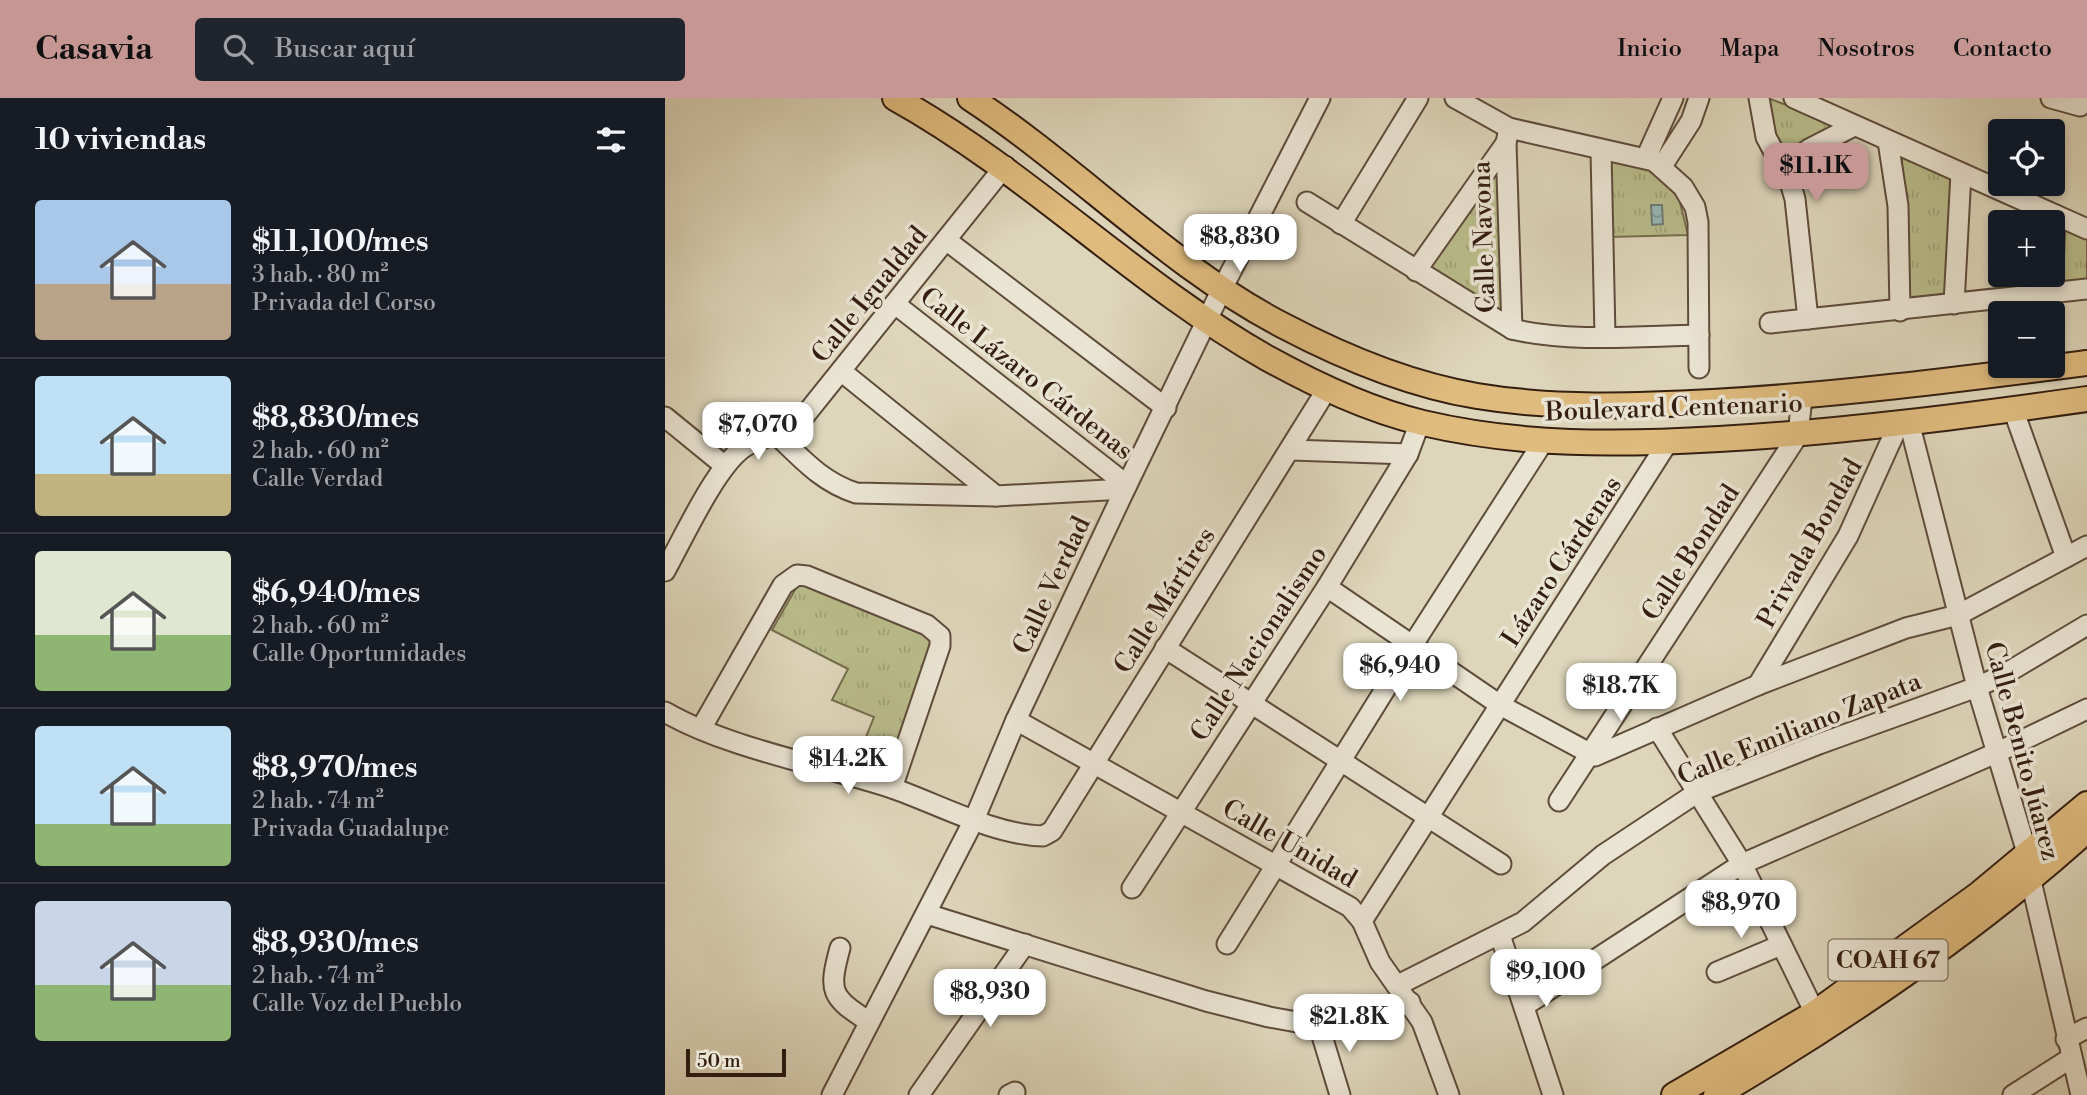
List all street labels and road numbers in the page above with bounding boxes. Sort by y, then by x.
street label: Calle Navona [1465,159,1503,314]
street label: Calle Igualdad [805,220,935,369]
street label: Calle Lázaro Cárdenas [913,281,1139,467]
street label: Boulevard Centenario [1544,388,1803,429]
street label: Privada Bondad [1750,453,1870,634]
street label: Lázaro Cárdenas [1495,470,1629,653]
street label: Calle Bondad [1635,478,1747,627]
street label: Calle Verdad [1006,511,1098,659]
street label: Calle Mártires [1107,522,1222,680]
street label: Calle Nacionalismo [1184,540,1334,747]
street label: Calle Benito Júarez [1978,639,2067,864]
street label: Calle Emiliano Zapata [1673,665,1927,792]
street label: Calle Unidad [1216,792,1363,895]
road number: COAH 67 [1829,940,1947,980]

